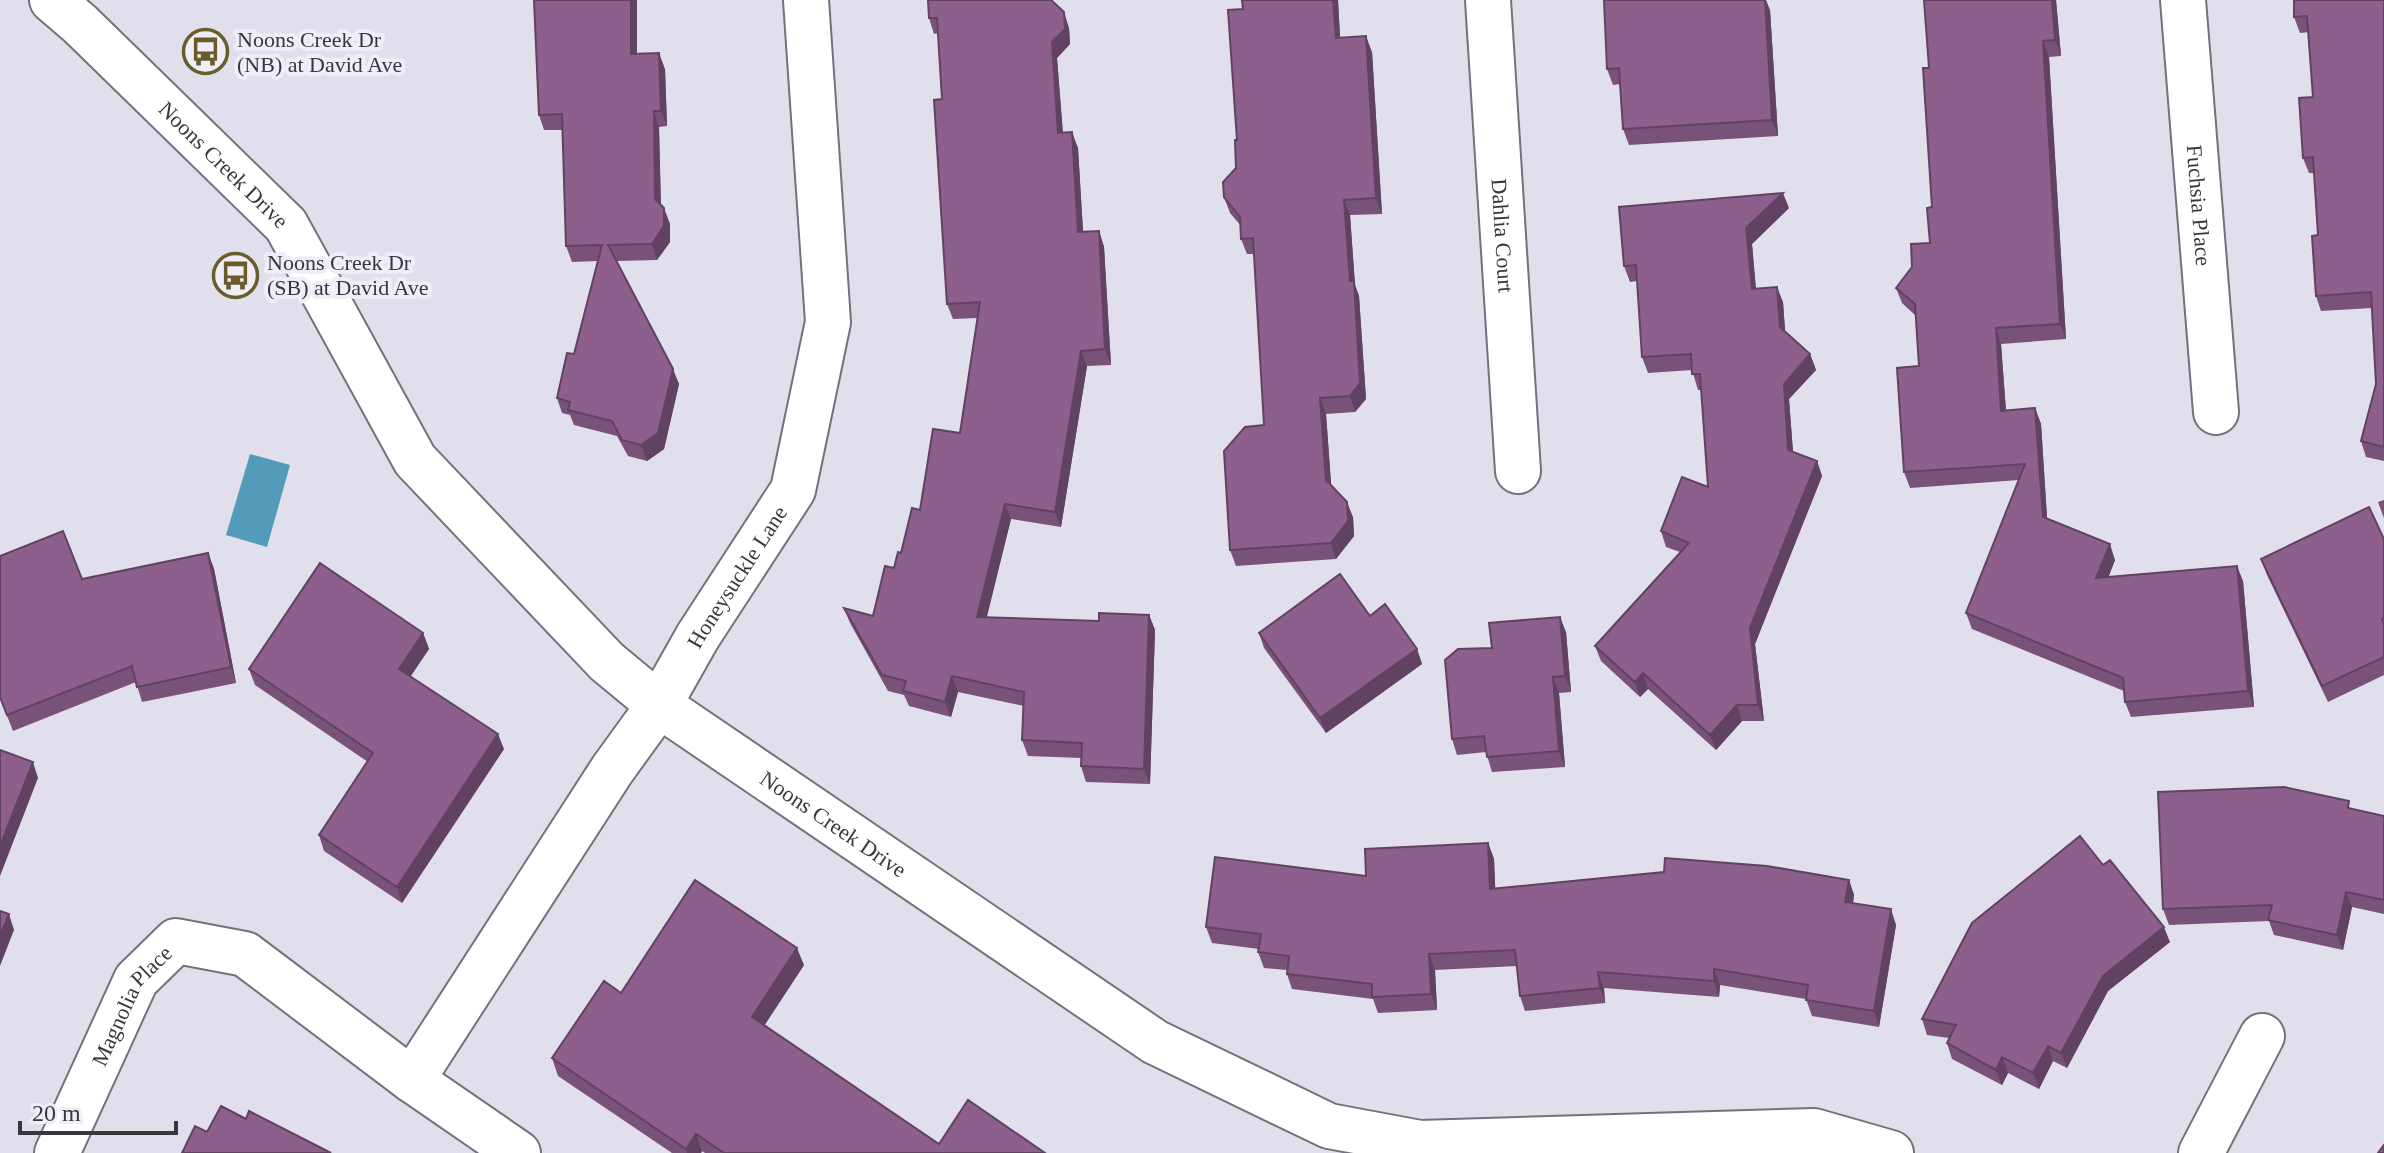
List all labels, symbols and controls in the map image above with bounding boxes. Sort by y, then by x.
place label: Noons Creek Dr (NB) at David Ave [237,27,402,77]
bus stop icon: Noons Creek Dr (NB) at David Ave [182,28,230,76]
street label: Noons Creek Drive [154,96,294,233]
street label: Fuchsia Place [2182,144,2217,267]
street label: Dahlia Court [1487,178,1519,293]
place label: Noons Creek Dr (SB) at David Ave [267,250,429,300]
bus stop icon: Noons Creek Dr (SB) at David Ave [212,251,260,299]
street label: Honeysuckle Lane [681,501,792,652]
street label: Noons Creek Drive [756,765,911,882]
street label: Magnolia Place [86,940,177,1070]
scale bar [20,1085,176,1135]
text: 20 m [32,1100,81,1126]

